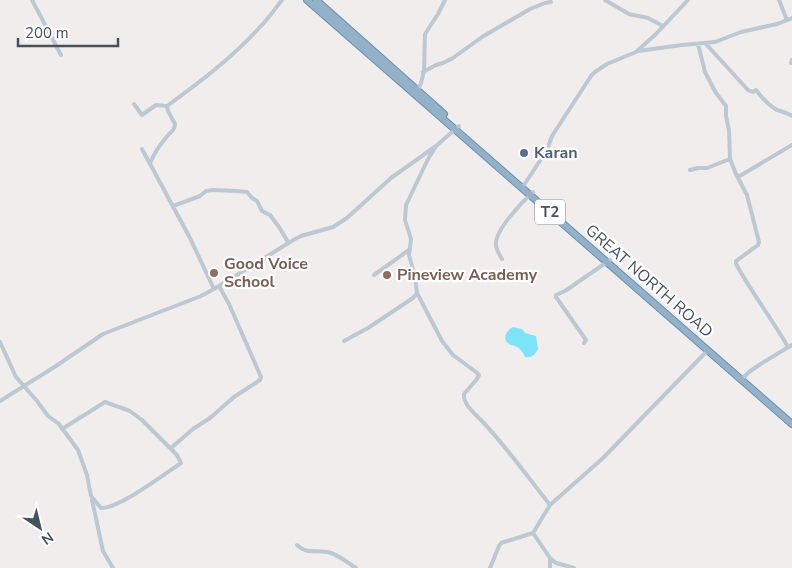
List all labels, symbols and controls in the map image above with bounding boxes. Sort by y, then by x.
scale bar [18,15,118,47]
text: 200 m [25,23,69,43]
place label: Karan [534,142,578,164]
marker: Karan [518,147,530,159]
road number: T2 [535,200,565,224]
street label: GREAT NORTH ROAD [581,219,717,343]
place label: Good Voice School [224,253,308,293]
place label: Pineview Academy [397,264,538,286]
marker: Good Voice School [208,267,220,279]
marker: Pineview Academy [381,269,393,281]
north arrow [15,503,65,553]
text: N [37,527,57,549]

